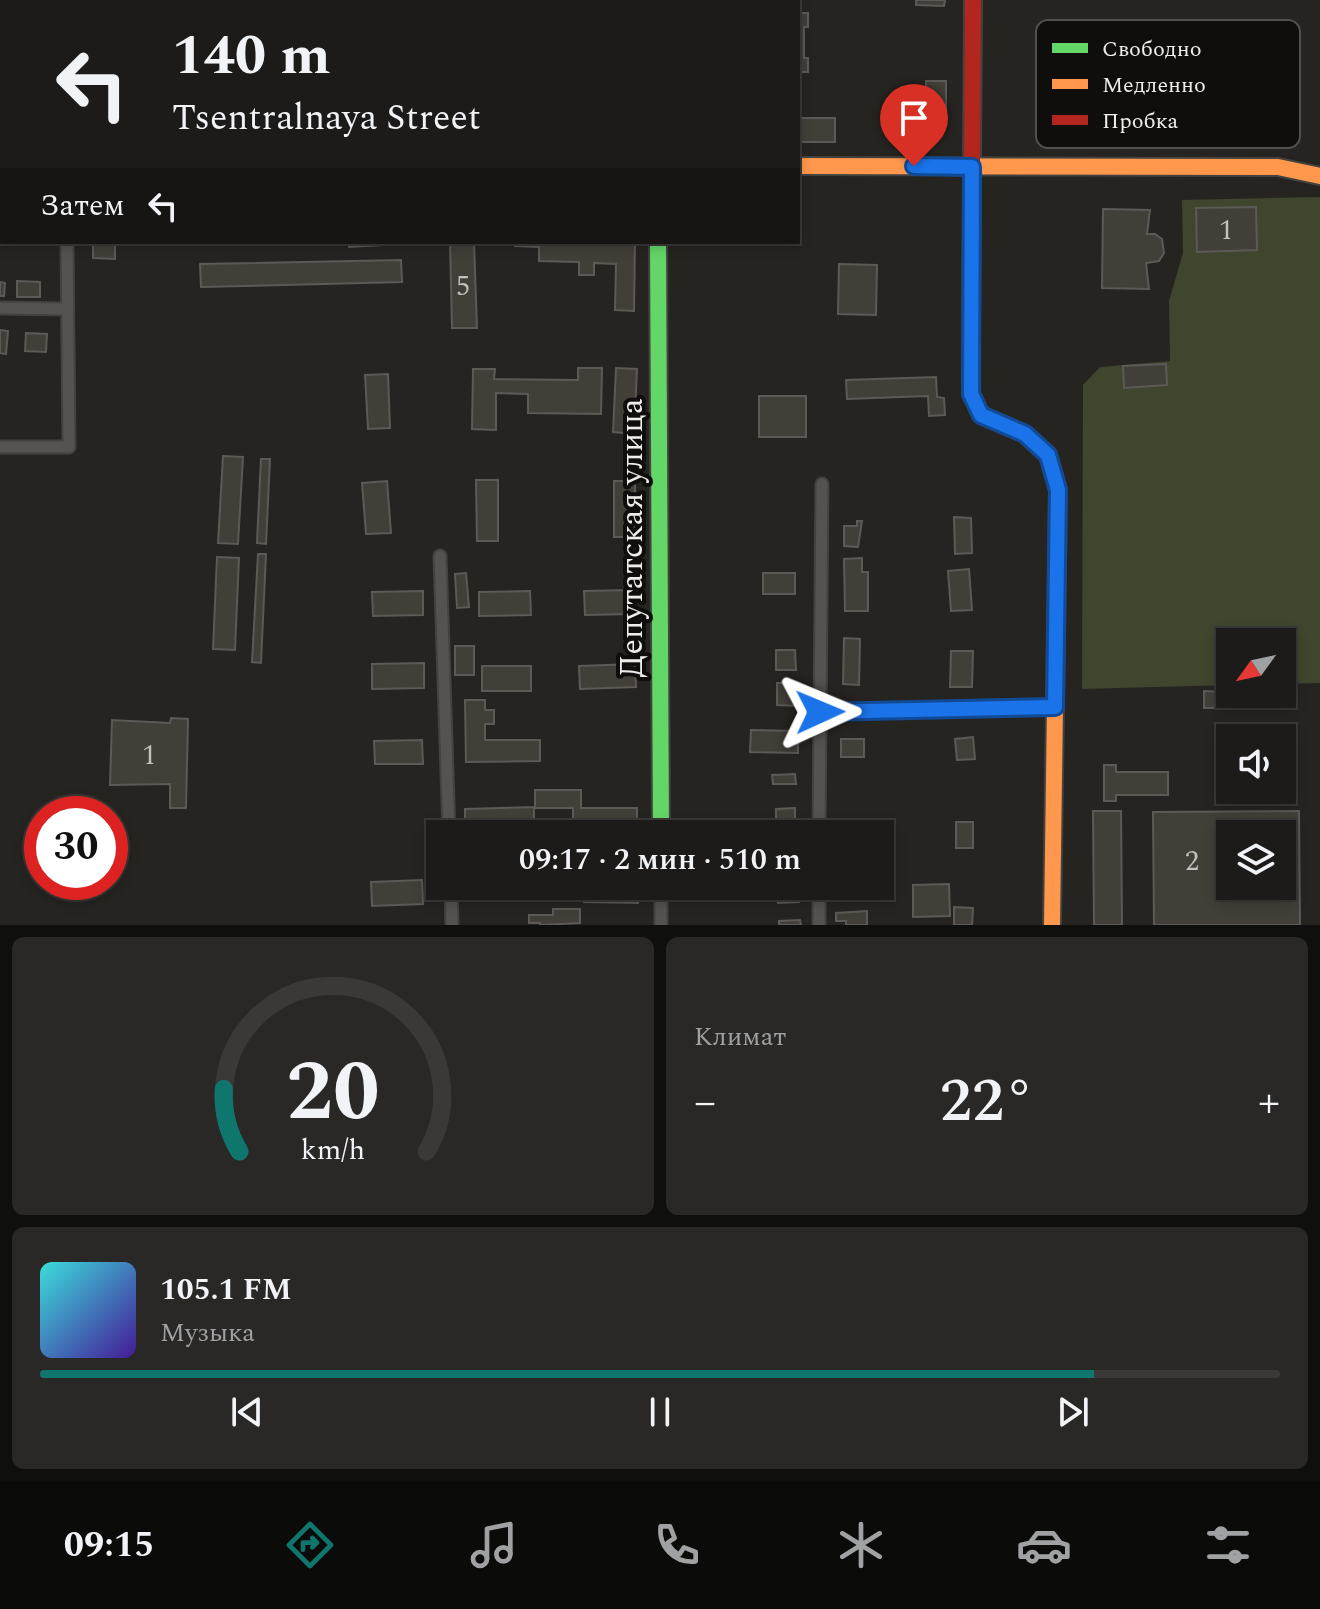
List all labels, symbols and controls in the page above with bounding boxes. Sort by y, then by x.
text: 140 m [172,14,331,99]
legend [1036,20,1300,148]
icon: left [40,32,144,136]
text: Свободно [1102,33,1202,66]
text: Медленно [1102,69,1206,102]
pin [880,84,948,166]
text: Tsentralnaya Street [172,91,481,146]
icon: arrive [892,96,936,140]
text: Пробка [1102,105,1179,138]
text: Затем [40,183,125,229]
icon: left [141,184,185,228]
house number: 1 [1219,209,1233,252]
house number: 5 [456,265,470,308]
street label: Депутатская улица [608,398,657,678]
north arrow [1216,628,1296,708]
map controls [1216,628,1296,900]
position arrow [778,670,862,754]
button: sound [1216,724,1296,804]
house number: 1 [142,734,156,777]
speed limit sign: 30 [24,796,128,900]
button: layers [1216,820,1296,900]
text: 09:17 · 2 мин · 510 m [519,837,801,883]
house number: 2 [1185,840,1199,883]
text: Климат [694,1017,786,1057]
text: 20 [286,1030,380,1157]
text: 22° [940,1056,1034,1148]
text: − [694,1069,716,1136]
text: + [1258,1069,1280,1136]
text: km/h [301,1129,365,1172]
text: 105.1 FM [160,1267,292,1313]
text: Музыка [160,1313,255,1353]
icon: previous [225,1390,269,1434]
icon: pause [638,1390,682,1434]
icon: next [1051,1390,1095,1434]
icon: directions [282,1517,338,1573]
icon: music [466,1517,522,1573]
icon: phone [649,1517,705,1573]
icon: climate [833,1517,889,1573]
icon: car [1016,1517,1072,1573]
icon: filters [1200,1517,1256,1573]
text: 09:15 [64,1518,154,1573]

